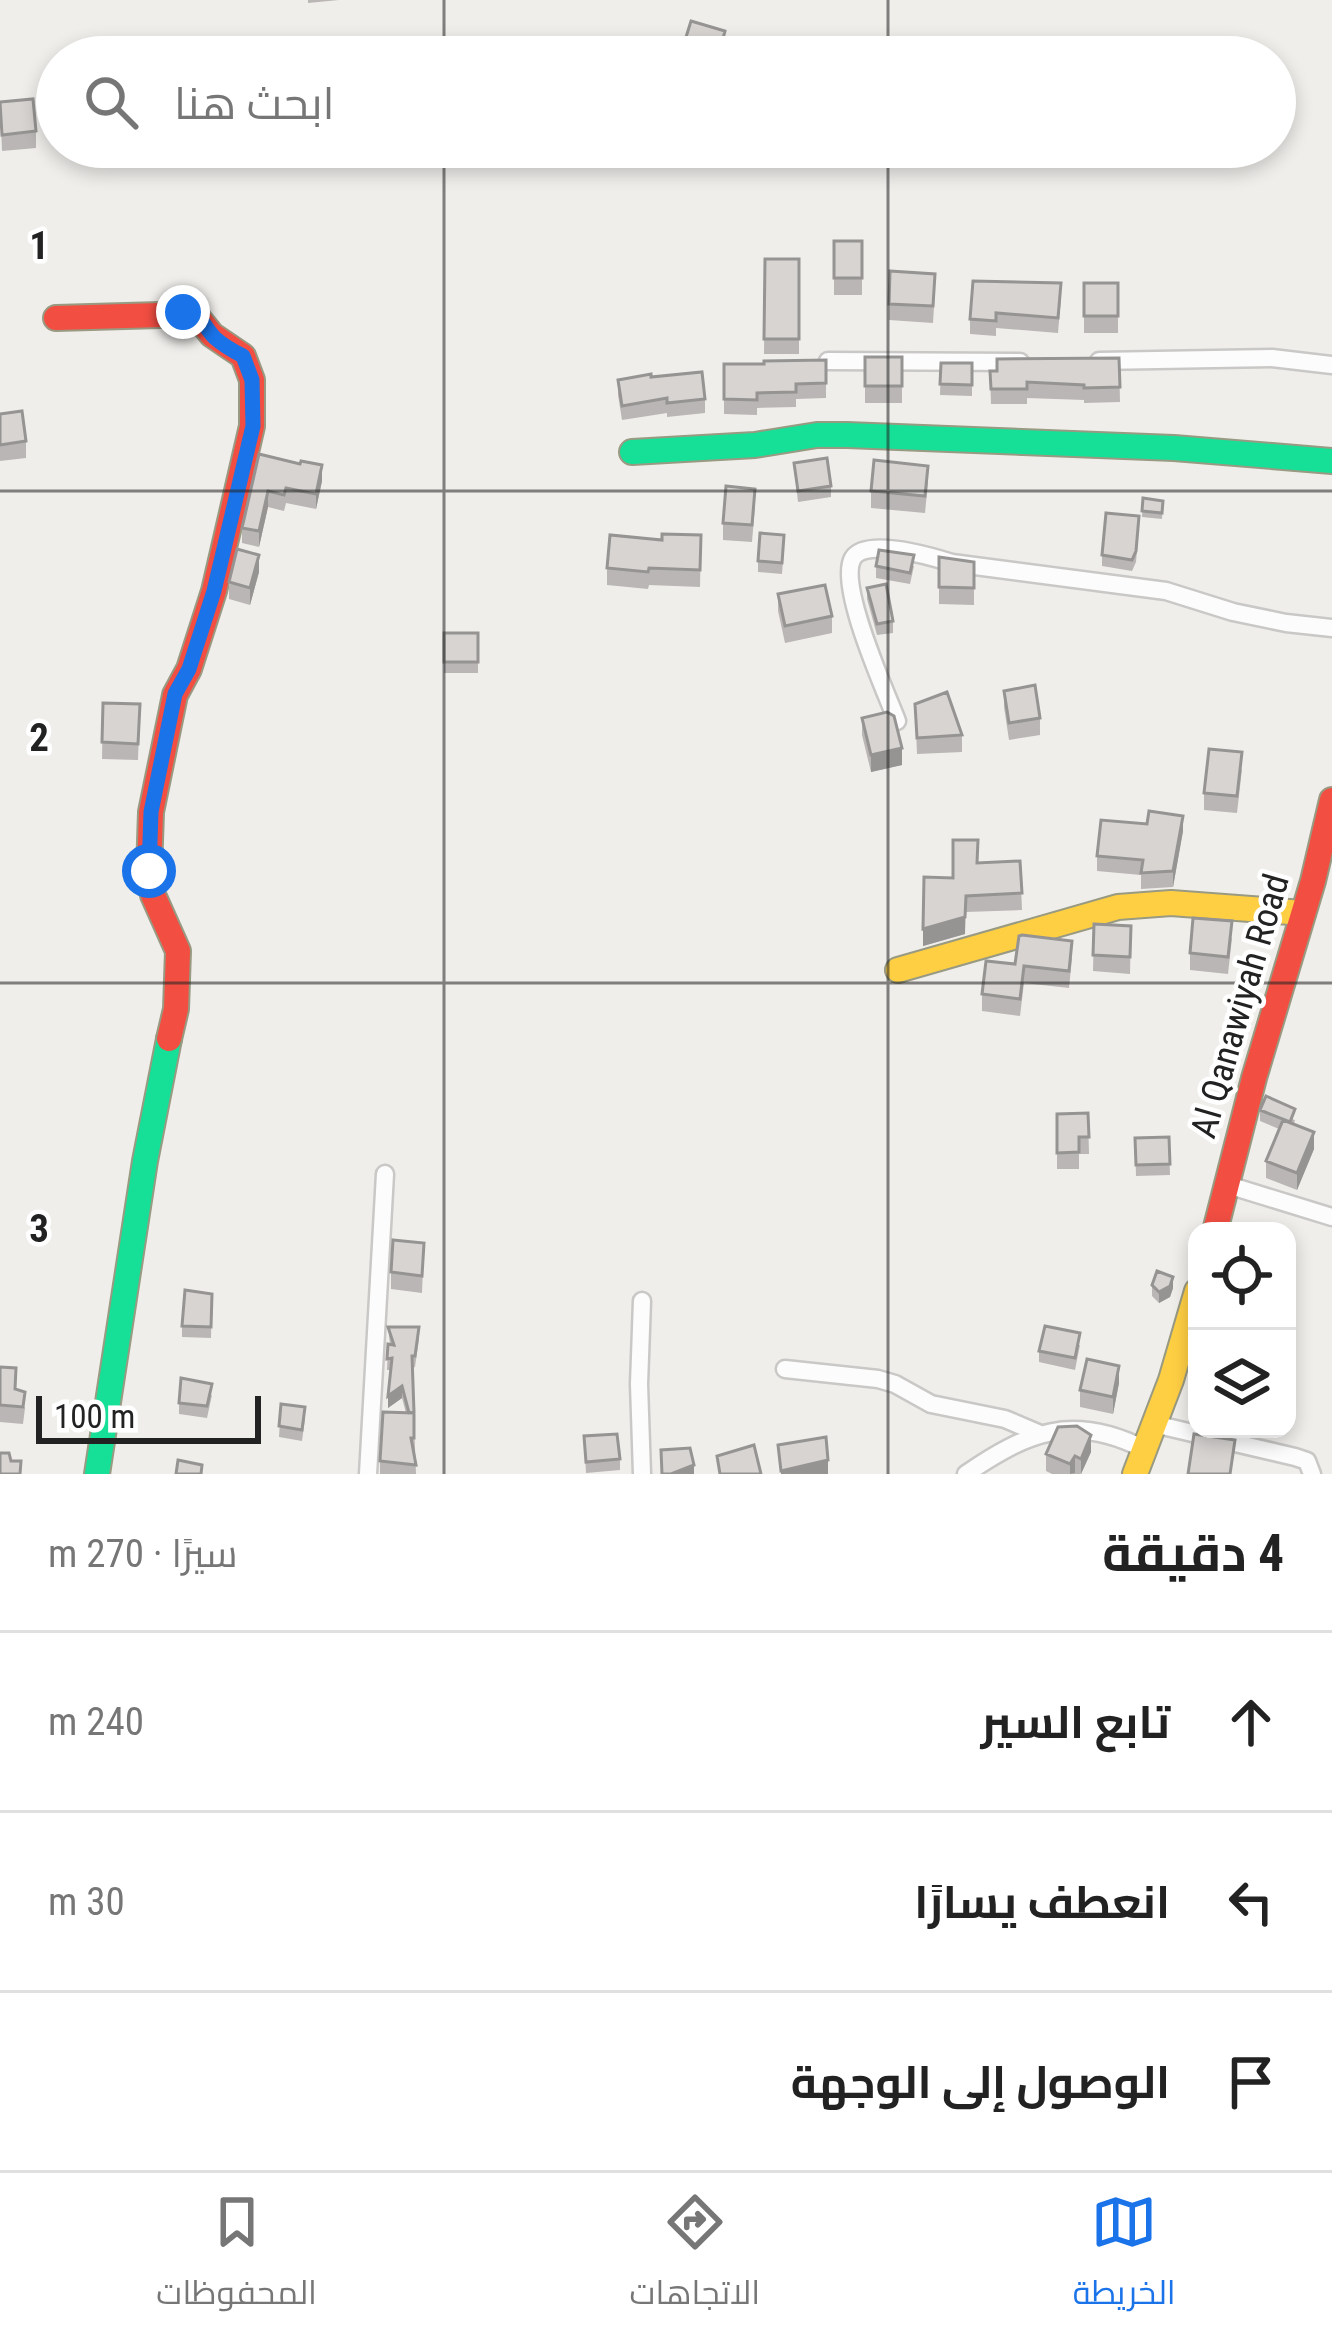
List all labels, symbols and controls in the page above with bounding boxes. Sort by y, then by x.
search box [36,36,1296,168]
icon: search [78,69,144,135]
text: ابحث هنا [174,77,335,130]
text: 1 [29,223,49,269]
route end [156,285,210,339]
text: 2 [29,715,49,761]
route start [122,844,176,898]
street label: Al Qanawiyah Road [1182,869,1298,1143]
text: 3 [29,1206,49,1252]
map controls [1188,1222,1296,1438]
button: locate [1188,1222,1296,1330]
button: layers [1188,1330,1296,1438]
scale bar [36,1390,261,1443]
text: 100 m [54,1397,135,1436]
text: 4 دقيقة [1102,1524,1284,1583]
text: سيرًا · 270 m [48,1531,237,1577]
icon: ahead [1218,1689,1284,1755]
text: تابع السير [981,1696,1170,1749]
text: 240 m [48,1699,144,1745]
icon: left [1218,1869,1284,1935]
text: انعطف يسارًا [914,1876,1170,1929]
text: 30 m [48,1879,125,1925]
icon: arrive [1218,2049,1284,2115]
text: الوصول إلى الوجهة [791,2056,1170,2109]
tab: المحفوظات [156,2189,317,2323]
tab: الاتجاهات [630,2189,760,2323]
tab: الخريطة [1073,2189,1176,2323]

